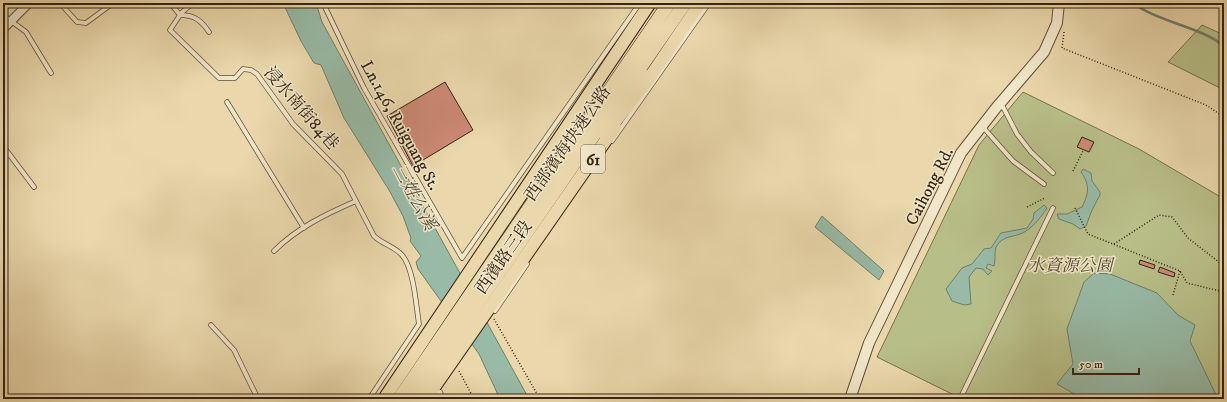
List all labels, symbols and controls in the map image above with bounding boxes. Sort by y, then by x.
street label: Ln.146, Ruiguang St. [355,57,445,194]
street label: 浸水南街84巷 [259,62,343,155]
street label: 西部濱海快速公路 [520,82,616,206]
street label: Caihong Rd. [901,144,959,229]
road number: 61 [581,145,605,173]
water label: 三姓公溪 [388,161,442,236]
street label: 西濱路三段 [470,216,537,299]
park label: 水資源公園 [1028,255,1115,277]
scale bar [1073,350,1139,376]
text: 50 m [1079,357,1103,372]

